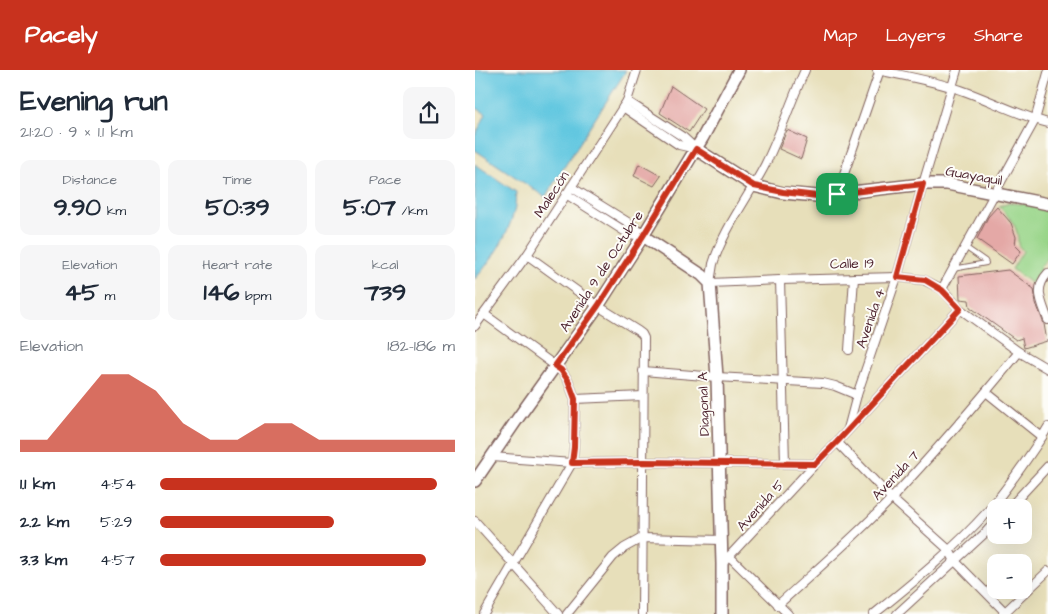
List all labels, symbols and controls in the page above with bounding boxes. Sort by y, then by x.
text: Pacely [25,18,98,52]
text: Map [823,23,857,48]
text: Layers [885,23,946,48]
text: Share [974,23,1023,48]
text: Evening run [20,82,168,121]
button: share [403,87,455,139]
text: 21:20 · 9 × 1.1 km [20,121,133,143]
street label: Guayaquil [944,161,1004,191]
street label: Malecón [529,167,574,222]
text: Distance [63,170,117,190]
text: Time [223,170,252,190]
text: Pace [369,170,401,190]
pin [816,173,858,215]
icon: arrive [823,180,851,208]
text: 9.90 [53,190,101,225]
text: 50:39 [205,190,270,225]
text: 5:07 [343,190,396,225]
text: km [101,201,126,221]
text: /km [396,201,427,221]
street label: Avenida 9 de Octubre [555,207,649,336]
street label: Calle 19 [830,254,874,274]
text: Elevation [62,255,117,275]
text: Heart rate [202,255,273,275]
text: kcal [372,255,399,275]
text: 45 [64,275,99,310]
text: 146 [203,275,239,310]
text: 739 [364,275,406,310]
street label: Avenida 4 [851,285,891,351]
text: m [99,286,115,306]
text: bpm [239,286,272,306]
text: Elevation [20,335,83,357]
text: 182–186 m [387,335,455,357]
street label: Diagonal A [693,371,715,436]
street label: Avenida 7 [867,446,924,505]
text: 1.1 km [20,473,55,495]
text: 4:54 [100,473,136,495]
street label: Avenida 5 [732,476,789,536]
map controls [987,499,1032,599]
button: + [987,499,1032,544]
text: 2.2 km [20,511,69,533]
text: 5:29 [100,511,132,533]
text: 3.3 km [20,549,67,571]
text: 4:57 [100,549,135,571]
button: − [987,554,1032,599]

